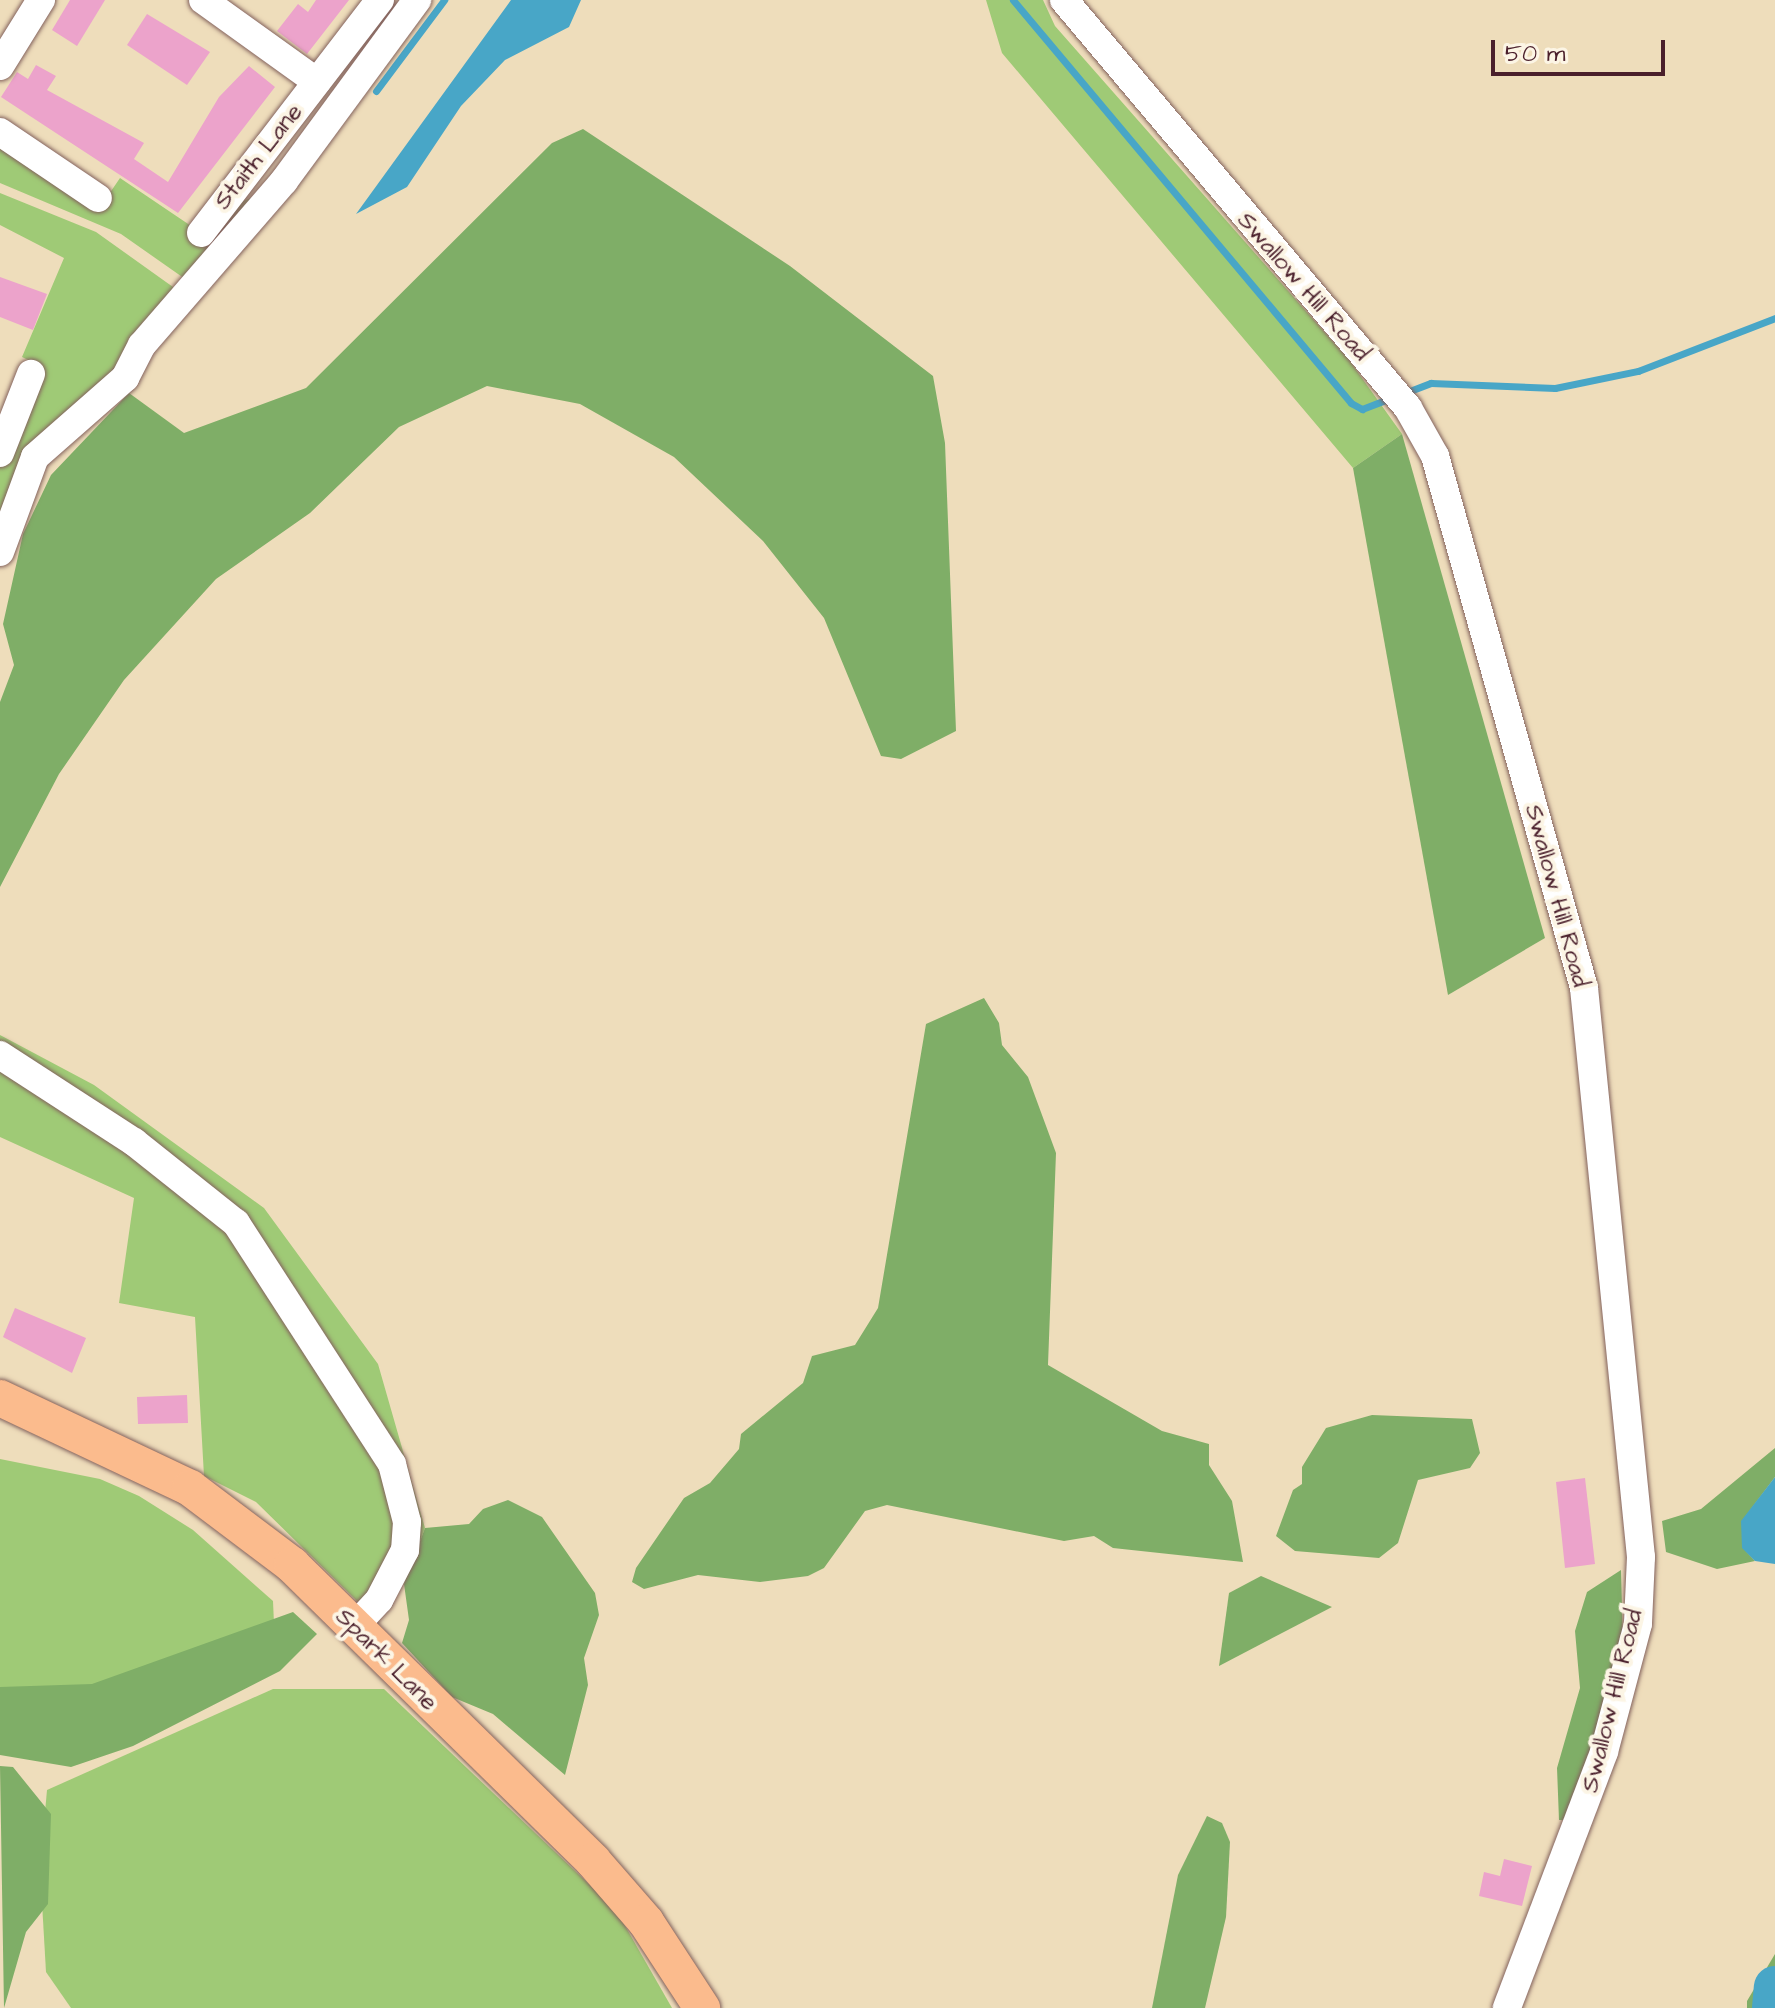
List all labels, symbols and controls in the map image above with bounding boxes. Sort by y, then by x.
scale bar [1495,24,1669,74]
text: 50 m [1505,37,1565,71]
street label: Staith Lane [209,98,309,216]
street label: Swallow Hill Road [1231,207,1375,367]
street label: Swallow Hill Road [1518,802,1594,990]
street label: Spark Lane [329,1603,443,1717]
street label: Swallow Hill Road [1576,1607,1650,1795]

